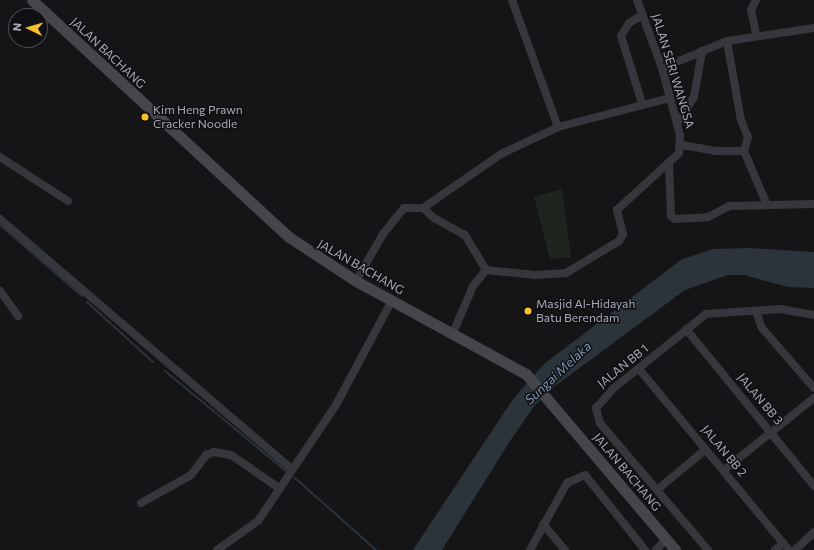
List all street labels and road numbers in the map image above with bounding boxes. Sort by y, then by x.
street label: JALAN SERI WANGSA [649,12,697,130]
street label: JALAN BACHANG [68,15,148,91]
street label: JALAN BACHANG [315,236,407,298]
street label: JALAN BB 1 [595,341,651,391]
street label: JALAN BB 3 [734,370,786,428]
street label: JALAN BB 2 [698,422,750,480]
street label: JALAN BACHANG [590,430,664,514]

